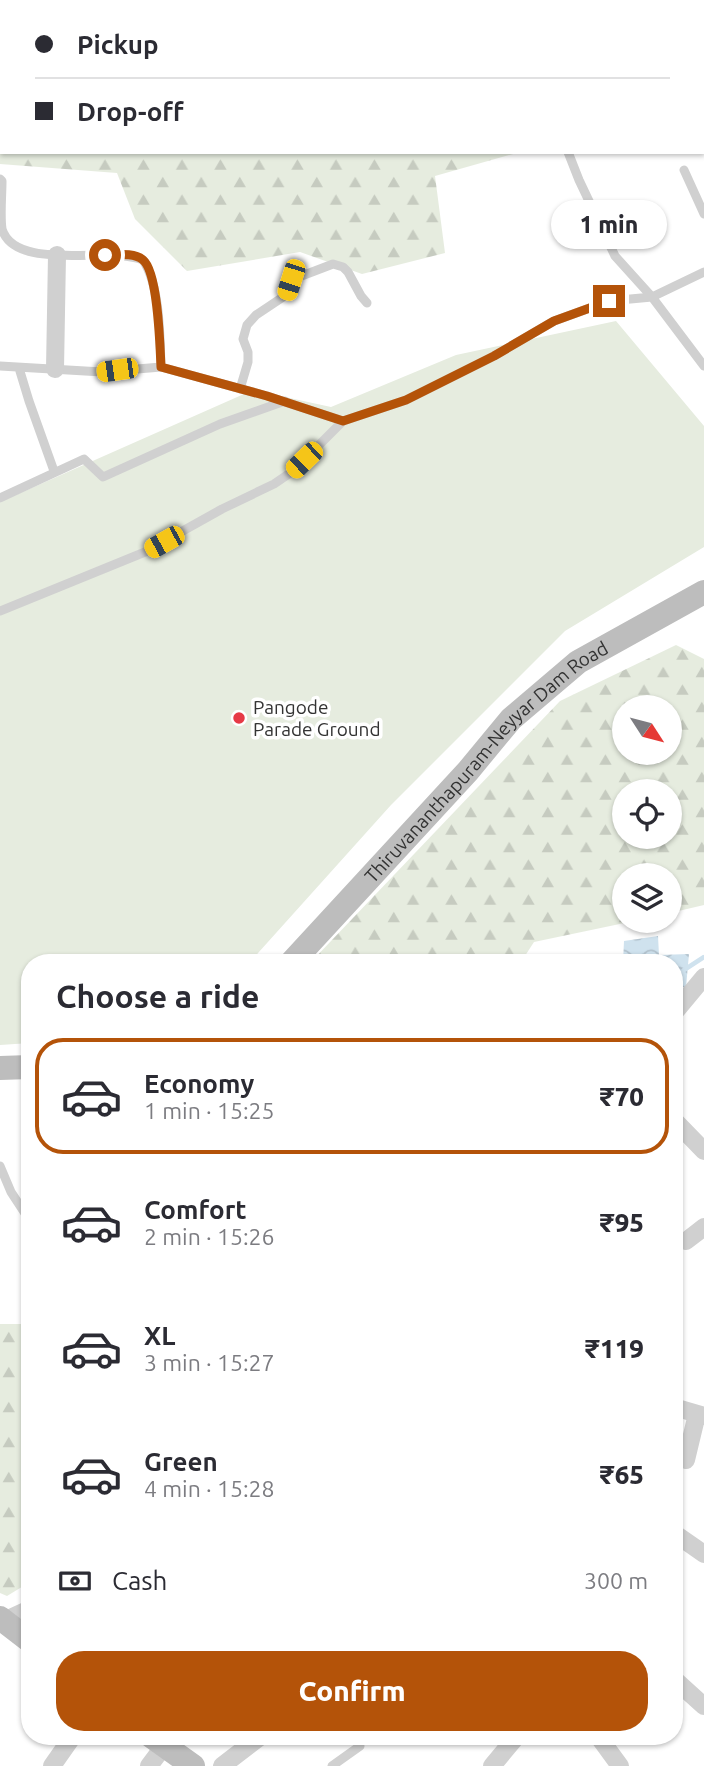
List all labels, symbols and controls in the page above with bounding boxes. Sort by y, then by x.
text: Pickup [77,30,159,59]
text: Drop-off [77,97,184,126]
callout: 1 min [551,200,667,248]
text: 1 min [580,212,638,237]
route start [89,239,121,271]
car [275,257,308,303]
route end [593,285,625,317]
car [95,357,140,383]
car [282,438,327,482]
car [141,523,188,561]
street label: Thiruvananthapuram-Neyyar Dam Road [360,637,612,887]
north arrow [612,695,682,765]
map controls [612,695,682,933]
place label: Pangode Parade Ground [253,696,381,740]
marker: Pangode Parade Ground [231,710,247,726]
button: locate [612,779,682,849]
button: layers [612,863,682,933]
text: Choose a ride [56,978,259,1014]
icon: car [60,1065,123,1128]
text: Economy [144,1069,254,1098]
text: ₹70 [600,1082,644,1111]
text: 1 min · 15:25 [144,1098,275,1123]
icon: car [60,1191,123,1254]
text: Comfort [144,1195,247,1224]
text: ₹95 [600,1208,644,1237]
text: 2 min · 15:26 [144,1224,275,1249]
icon: car [60,1317,123,1380]
text: XL [144,1321,175,1350]
text: ₹119 [585,1334,644,1363]
text: 3 min · 15:27 [144,1350,275,1375]
icon: car [60,1443,123,1506]
text: Green [144,1447,218,1476]
text: ₹65 [600,1460,644,1489]
text: 4 min · 15:28 [144,1476,275,1501]
icon: cash [56,1562,94,1600]
text: Cash [112,1566,167,1595]
text: 300 m [584,1568,648,1593]
button: Confirm [56,1651,648,1731]

